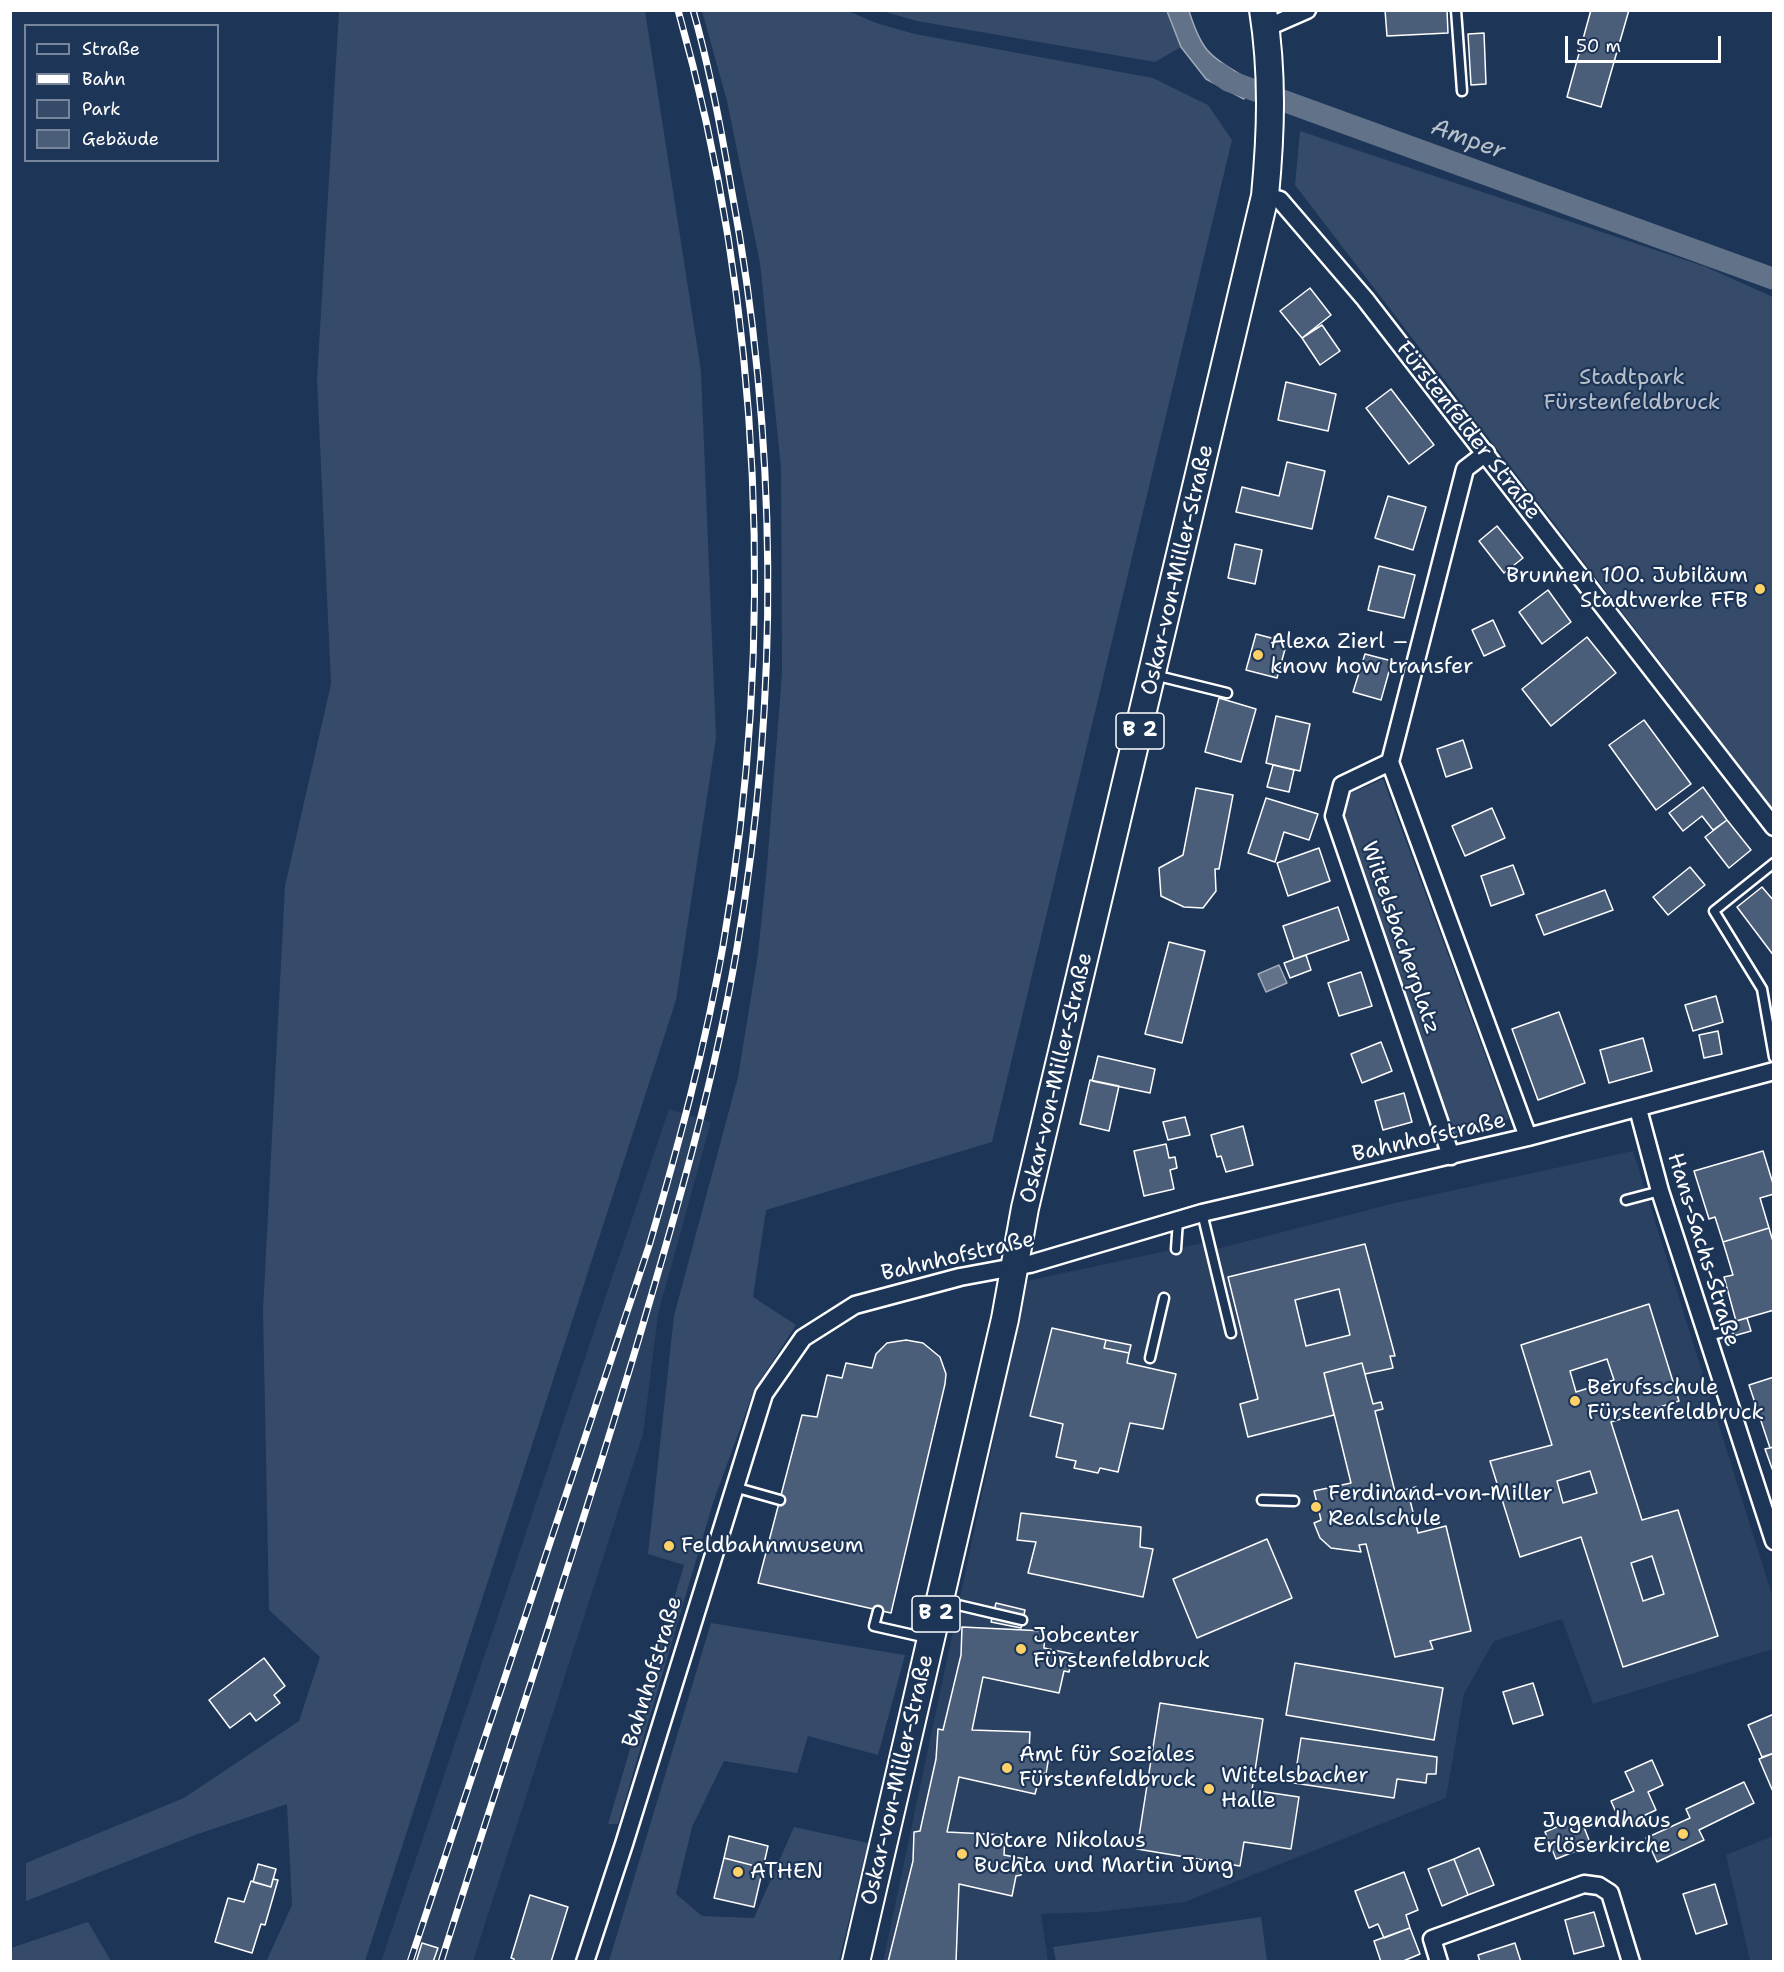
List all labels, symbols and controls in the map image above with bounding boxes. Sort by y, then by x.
legend [24,24,219,162]
scale bar [1568,24,1724,62]
text: 50 m [1576,34,1621,58]
text: Straße [82,37,140,61]
text: Bahn [82,67,126,91]
text: Park [82,97,121,121]
water label: Amper [1427,113,1509,167]
text: Gebäude [82,127,159,151]
street label: Fürstenfelder Straße [1390,336,1546,526]
park label: Stadtpark Fürstenfeldbruck [1543,365,1721,416]
street label: Oskar-von-Miller-Straße [1136,442,1220,698]
place label: Brunnen 100. Jubiläum Stadtwerke FFB [1506,563,1748,614]
marker: Brunnen 100. Jubiläum Stadtwerke FFB [1753,582,1767,596]
place label: Alexa Zierl – know how transfer [1270,629,1473,680]
marker: Alexa Zierl – know how transfer [1251,648,1265,662]
road number: B 2 [1116,713,1164,749]
street label: Wittelsbacherplatz [1355,838,1445,1038]
street label: Oskar-von-Miller-Straße [1015,950,1099,1206]
street label: Bahnhofstraße [1350,1108,1508,1168]
street label: Hans-Sachs-Straße [1661,1150,1745,1350]
street label: Bahnhofstraße [879,1227,1037,1287]
place label: Berufsschule Fürstenfeldbruck [1587,1375,1764,1426]
marker: Berufsschule Fürstenfeldbruck [1568,1394,1582,1408]
place label: Ferdinand-von-Miller Realschule [1328,1481,1553,1532]
marker: Ferdinand-von-Miller Realschule [1309,1500,1323,1514]
place label: Feldbahnmuseum [681,1533,864,1559]
marker: Feldbahnmuseum [662,1539,676,1553]
street label: Bahnhofstraße [618,1593,688,1751]
road number: B 2 [912,1596,960,1632]
place label: Jobcenter Fürstenfeldbruck [1033,1623,1210,1675]
marker: Jobcenter Fürstenfeldbruck [1014,1642,1028,1656]
street label: Oskar-von-Miller-Straße [856,1652,940,1908]
place label: Amt für Soziales Fürstenfeldbruck [1019,1742,1196,1794]
marker: Amt für Soziales Fürstenfeldbruck [1000,1761,1014,1775]
place label: Wittelsbacher Halle [1221,1763,1369,1814]
marker: Wittelsbacher Halle [1202,1782,1216,1796]
place label: Jugendhaus Erlöserkirche [1533,1808,1671,1860]
marker: Jugendhaus Erlöserkirche [1676,1827,1690,1841]
place label: Notare Nikolaus Buchta und Martin Jung [974,1828,1234,1880]
marker: Notare Nikolaus Buchta und Martin Jung [955,1847,969,1861]
place label: ATHEN [750,1859,823,1885]
marker: ATHEN [731,1865,745,1879]

